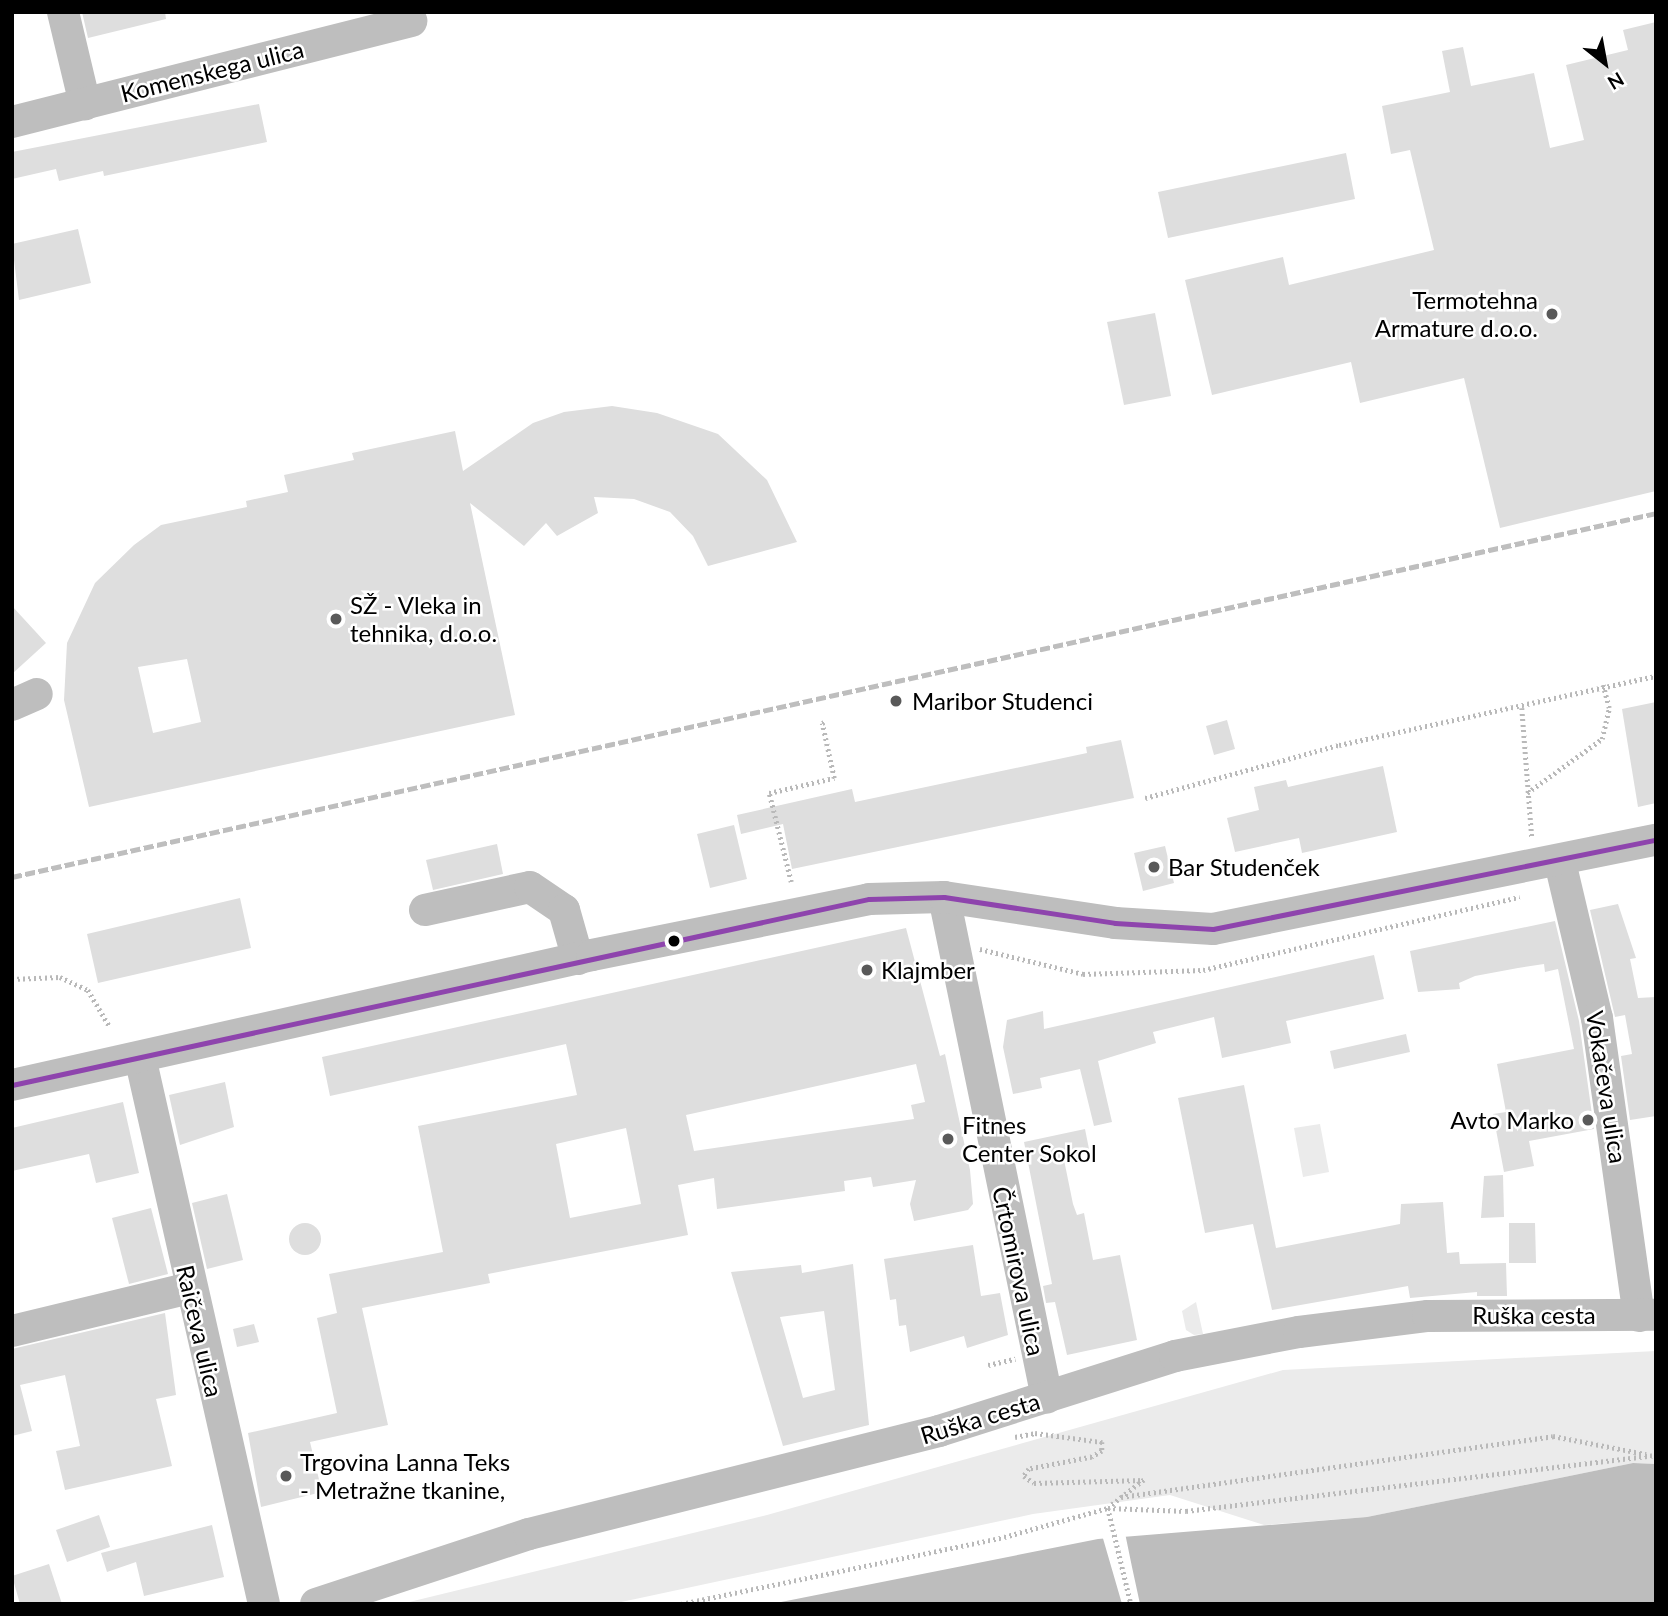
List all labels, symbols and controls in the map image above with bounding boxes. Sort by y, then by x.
north arrow [1570,28,1640,98]
street label: Komenskega ulica [117,34,307,108]
text: N [1604,68,1628,95]
place label: Termotehna Armature d.o.o. [1375,286,1538,342]
marker: Termotehna Armature d.o.o. [1544,306,1560,322]
place label: SŽ - Vleka in tehnika, d.o.o. [350,591,497,647]
marker: SŽ - Vleka in tehnika, d.o.o. [328,611,344,627]
place label: Maribor Studenci [912,687,1093,715]
marker: Maribor Studenci [886,691,906,711]
place label: Bar Studenček [1168,853,1320,881]
marker: Bar Studenček [1146,859,1162,875]
unlabelled marker [667,934,681,948]
place label: Klajmber [881,956,975,984]
marker: Klajmber [859,962,875,978]
street label: Vokačeva ulica [1581,1009,1633,1165]
place label: Avto Marko [1450,1106,1574,1134]
place label: Fitnes Center Sokol [962,1111,1097,1167]
marker: Avto Marko [1580,1112,1596,1128]
marker: Fitnes Center Sokol [940,1131,956,1147]
street label: Črtomirova ulica [987,1184,1051,1358]
street label: Raičeva ulica [171,1262,229,1400]
street label: Ruška cesta [1472,1301,1596,1329]
street label: Ruška cesta [917,1386,1043,1450]
place label: Trgovina Lanna Teks - Metražne tkanine, [300,1448,511,1504]
marker: Trgovina Lanna Teks - Metražne tkanine, [278,1468,294,1484]

